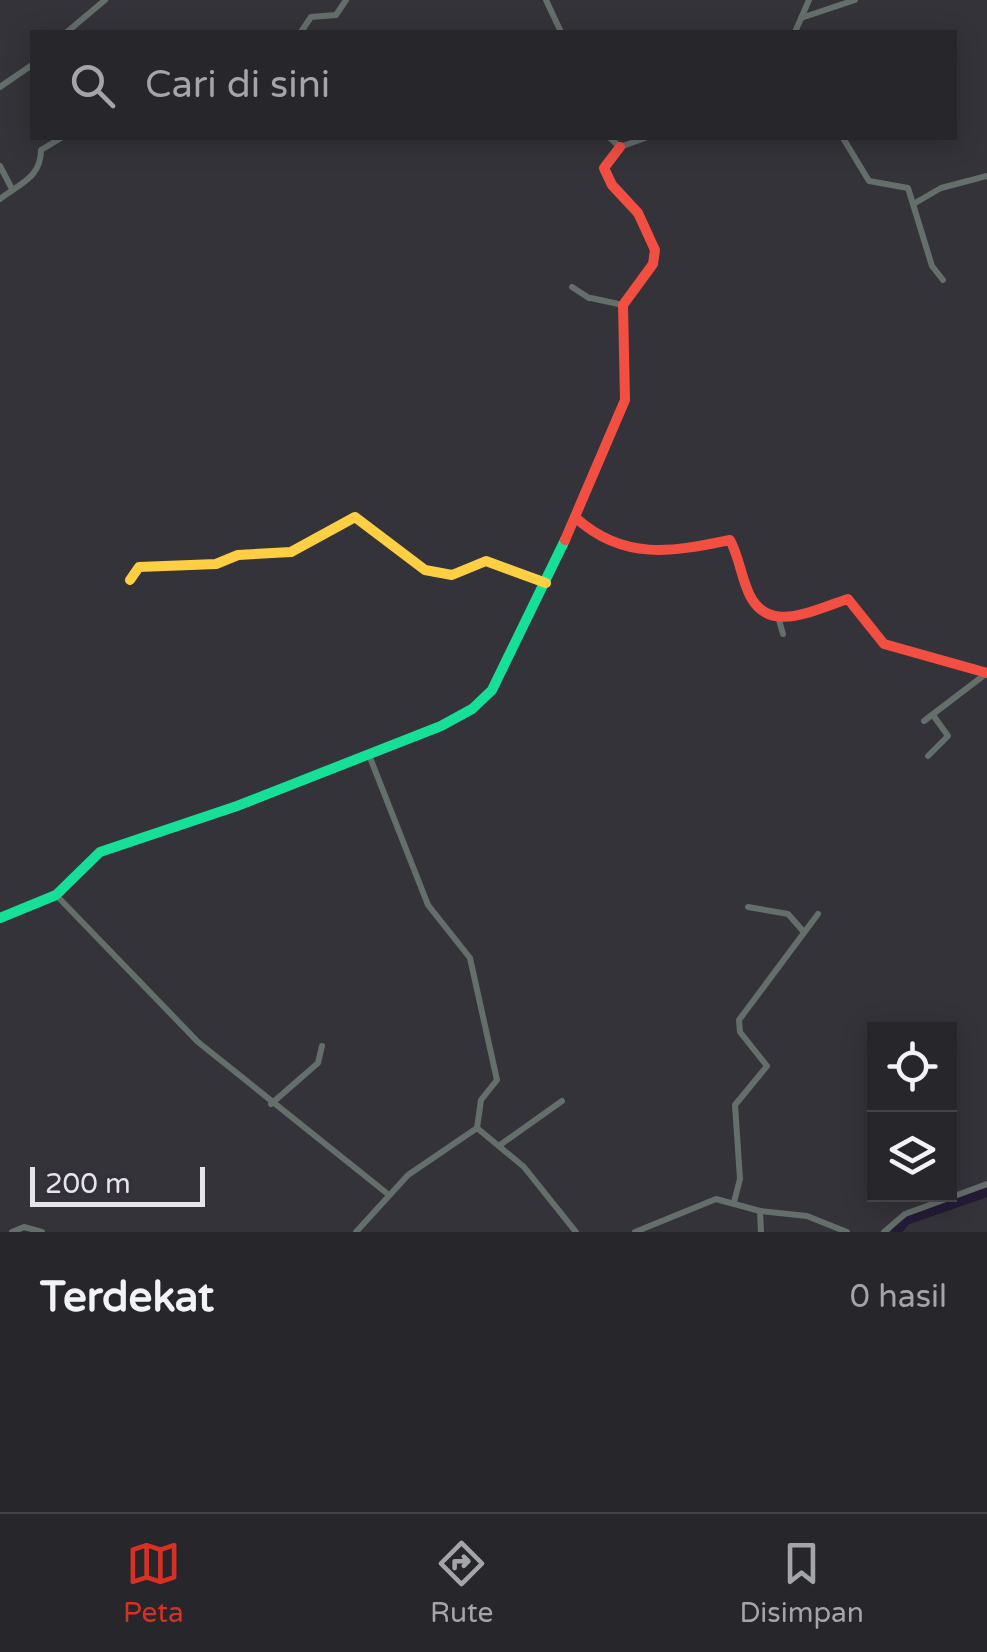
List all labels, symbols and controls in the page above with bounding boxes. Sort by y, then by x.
search box [30,30,957,140]
icon: search [65,58,120,113]
text: Cari di sini [145,62,330,108]
map controls [867,1022,957,1202]
button: locate [867,1022,957,1112]
button: layers [867,1112,957,1202]
scale bar [30,1162,205,1206]
text: 200 m [45,1167,131,1201]
text: Terdekat [40,1272,214,1323]
text: 0 hasil [850,1278,947,1316]
tab: Peta [123,1536,184,1630]
tab: Rute [430,1536,493,1630]
tab: Disimpan [740,1536,864,1630]

